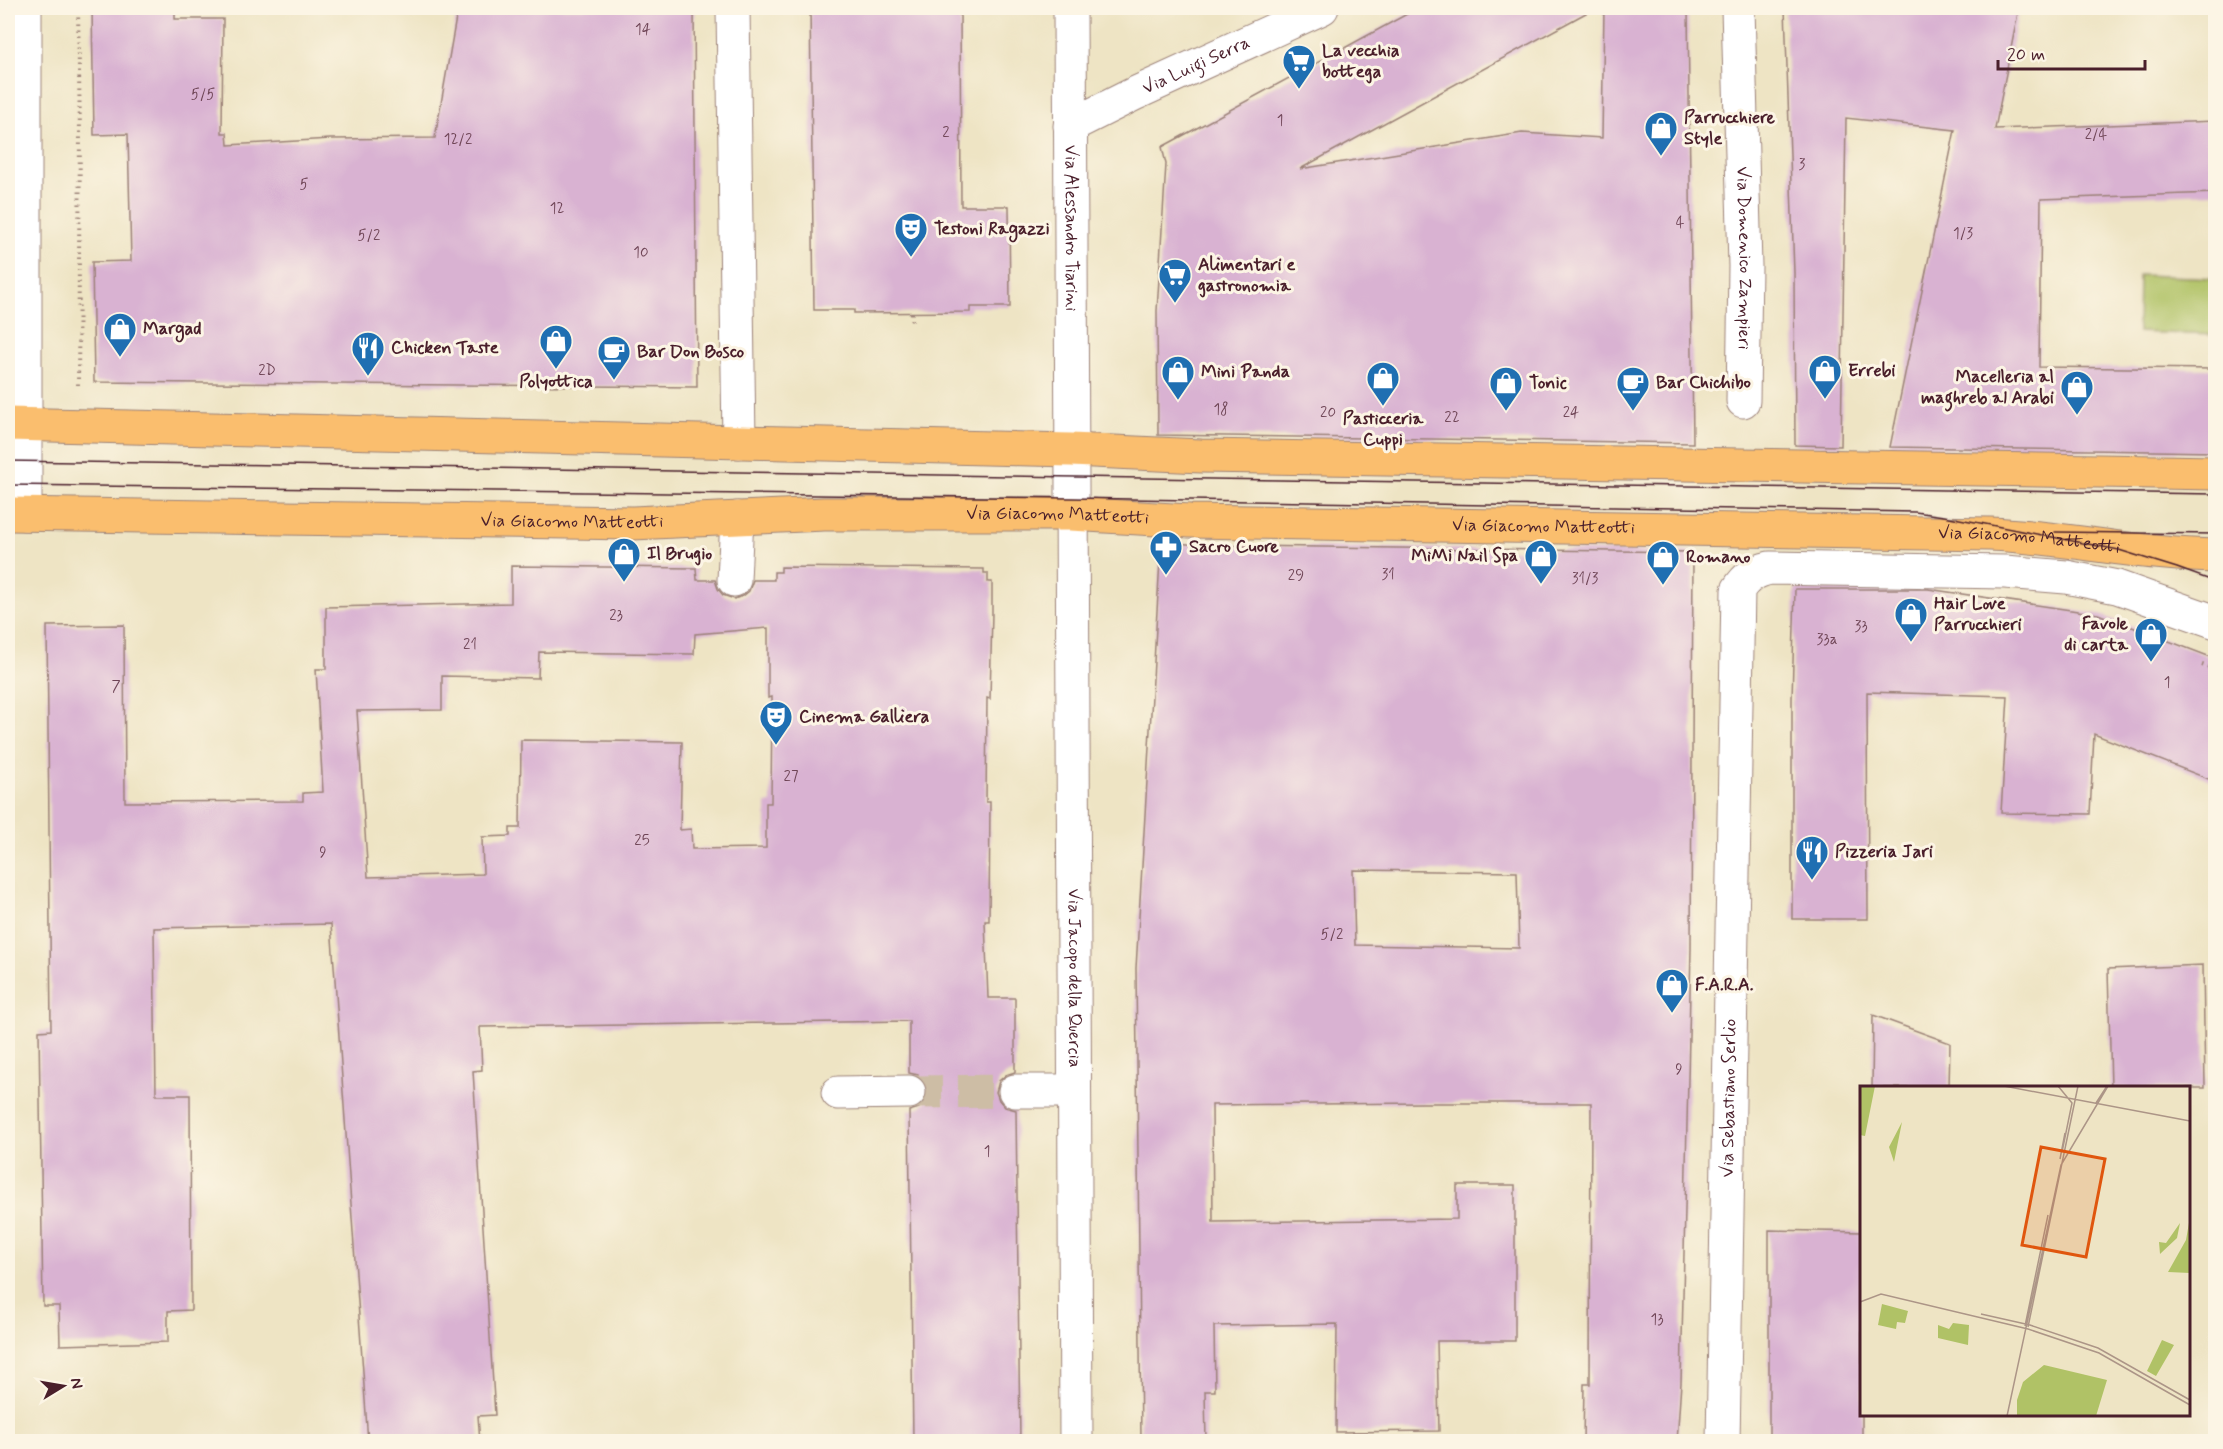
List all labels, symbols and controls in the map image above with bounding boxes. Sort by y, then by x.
house number: 14 [635,20,651,40]
street label: Via Luigi Serra [1139,31,1254,100]
scale bar [1998,33,2145,71]
place label: La vecchia bottega [1322,39,1400,84]
supermarket icon: La vecchia bottega [1281,43,1317,90]
text: 20 m [2007,43,2045,67]
house number: 5/5 [191,85,215,105]
place label: Parrucchiere Style [1684,106,1775,151]
shop icon: Parrucchiere Style [1643,110,1679,157]
house number: 1 [1277,111,1283,131]
house number: 2 [942,123,950,143]
house number: 2/4 [2085,125,2108,145]
house number: 12/2 [444,130,472,150]
street label: Via Alessandro Tiarini [1059,145,1083,311]
house number: 3 [1799,155,1806,175]
street label: Via Domenico Zampieri [1730,166,1757,350]
house number: 5 [299,175,309,195]
house number: 12 [550,199,564,219]
theatre icon: Testoni Ragazzi [893,211,929,258]
house number: 4 [1676,213,1685,233]
place label: Testoni Ragazzi [934,217,1050,243]
house number: 1/3 [1953,224,1973,244]
house number: 5/2 [358,226,380,246]
house number: 10 [633,243,649,263]
place label: Alimentari e gastronomia [1198,253,1295,298]
supermarket icon: Alimentari e gastronomia [1157,257,1193,304]
shop icon: Margad [102,311,138,358]
place label: Margad [143,317,201,343]
shop icon: Polyottica [538,323,574,370]
restaurant icon: Chicken Taste [350,330,386,377]
cafe icon: Bar Don Bosco [596,334,632,381]
place label: Chicken Taste [391,336,499,360]
place label: Bar Don Bosco [637,340,745,364]
shop icon: Errebi [1807,353,1843,400]
shop icon: Mini Panda [1160,354,1196,401]
place label: Errebi [1848,359,1896,383]
place label: Mini Panda [1201,360,1290,384]
shop icon: Pasticceria Cuppi [1365,360,1401,407]
house number: 2D [258,361,276,381]
shop icon: Tonic [1488,365,1524,412]
cafe icon: Bar Chichibo [1615,365,1651,412]
place label: Macelleria al maghreb al Arabi [1921,365,2054,412]
shop icon: Macelleria al maghreb al Arabi [2059,369,2095,416]
place label: Polyottica [519,370,593,394]
place label: Tonic [1529,371,1567,395]
place label: Bar Chichibo [1656,371,1751,395]
house number: 18 [1214,400,1228,420]
house number: 20 [1320,403,1336,423]
house number: 24 [1563,403,1579,423]
place label: Pasticceria Cuppi [1343,407,1424,452]
house number: 22 [1444,408,1460,428]
street label: Via Giacomo Matteotti [966,502,1150,531]
street label: Via Giacomo Matteotti [480,509,664,535]
street label: Via Giacomo Matteotti [1452,513,1635,540]
street label: Via Giacomo Matteotti [1938,521,2122,560]
pharmacy icon: Sacro Cuore [1148,529,1184,576]
place label: Sacro Cuore [1189,535,1279,559]
shop icon: Il Brugio [606,536,642,583]
shop icon: MiMi Nail Spa [1523,538,1559,585]
shop icon: Romano [1645,539,1681,586]
place label: Il Brugio [647,542,712,566]
place label: MiMi Nail Spa [1411,544,1518,568]
place label: Romano [1686,545,1751,569]
house number: 31 [1381,565,1395,585]
house number: 29 [1288,566,1304,586]
house number: 31/3 [1572,569,1598,589]
place label: Hair Love Parrucchieri [1934,592,2022,637]
shop icon: Hair Love Parrucchieri [1893,596,1929,643]
house number: 23 [609,606,623,626]
place label: Favole di carta [2064,612,2129,657]
shop icon: Favole di carta [2133,616,2169,663]
house number: 33 [1854,617,1868,637]
house number: 33a [1817,630,1838,650]
house number: 21 [463,635,477,655]
house number: 1 [2164,673,2170,693]
house number: 7 [111,677,121,697]
theatre icon: Cinema Galliera [758,699,794,746]
place label: Cinema Galliera [799,705,929,729]
house number: 27 [784,767,799,787]
house number: 25 [634,831,650,851]
restaurant icon: Pizzeria Jari [1794,834,1830,881]
place label: Pizzeria Jari [1835,840,1933,864]
house number: 9 [319,843,327,863]
street label: Via Jacopo della Quercia [1062,888,1086,1068]
house number: 5/2 [1321,925,1343,945]
shop icon: F.A.R.A. [1654,967,1690,1014]
place label: F.A.R.A. [1695,973,1754,997]
street label: Via Sebastiano Serlio [1716,1019,1742,1178]
house number: 9 [1675,1060,1683,1080]
inset map [1860,1086,2190,1416]
house number: 1 [984,1142,990,1162]
house number: 13 [1650,1310,1664,1330]
north arrow [33,1356,93,1416]
text: N [65,1376,88,1391]

